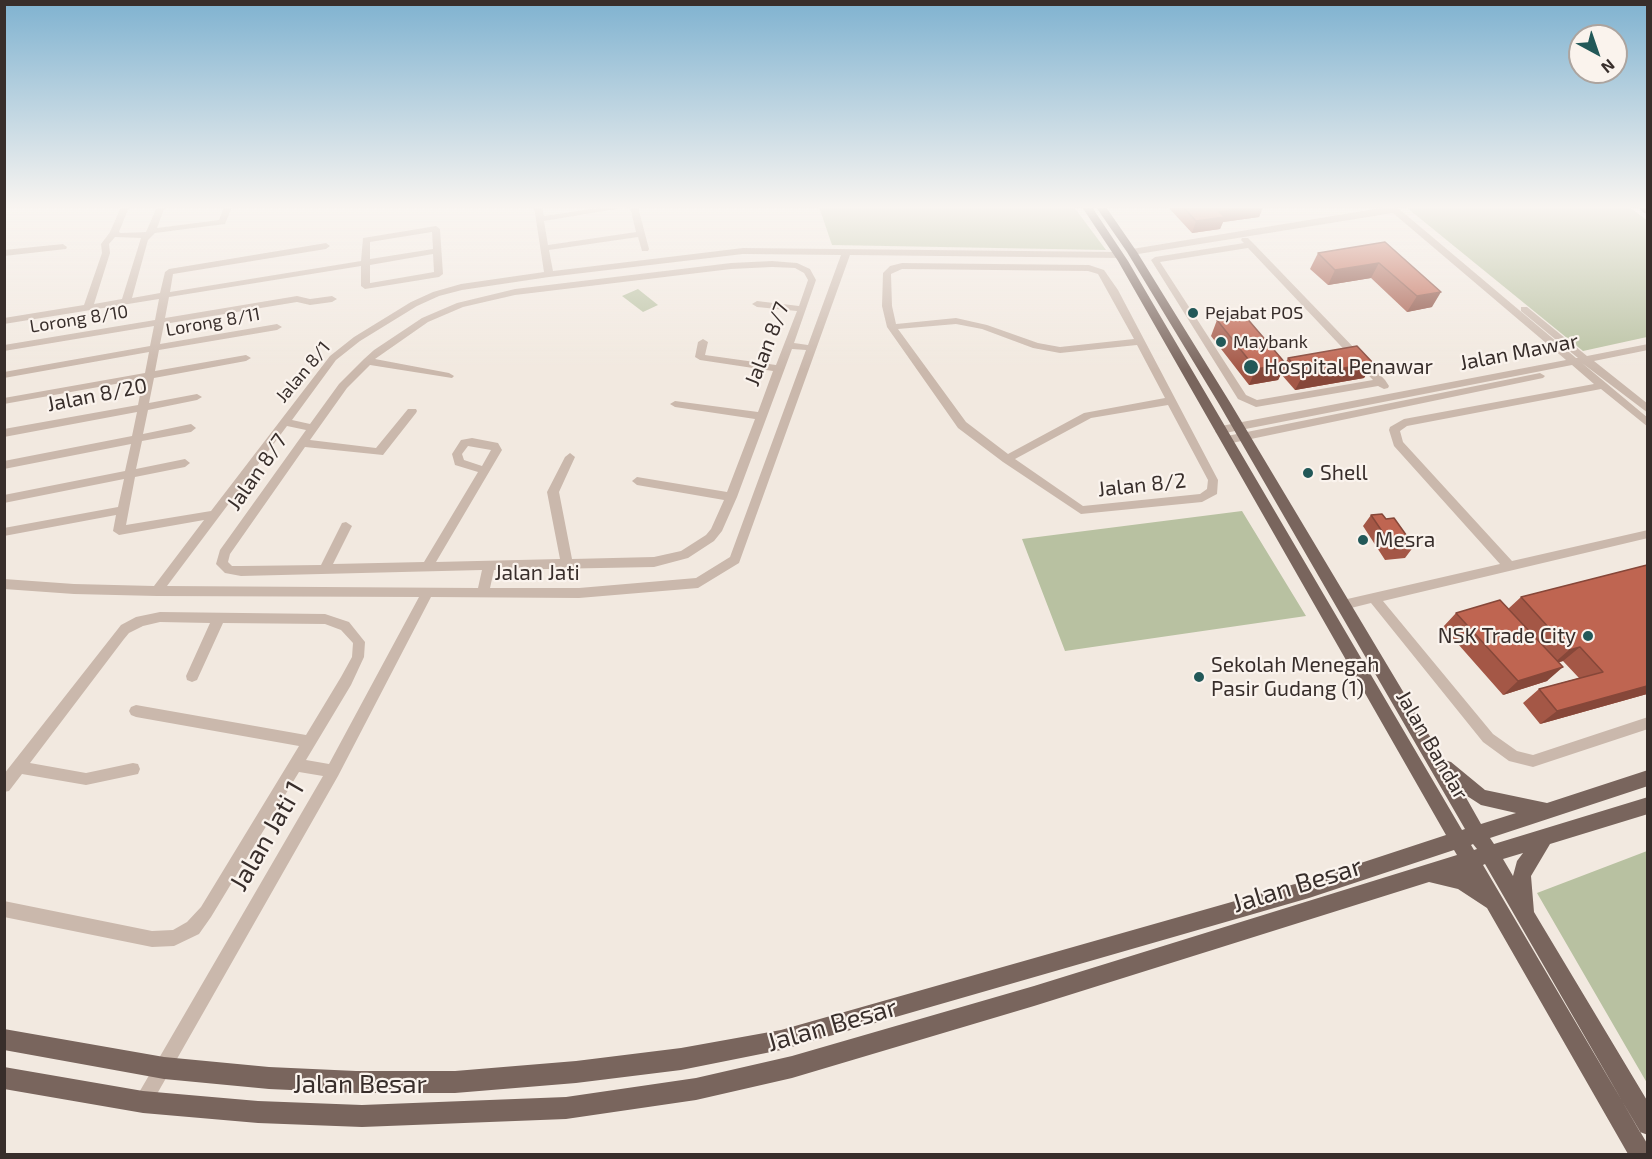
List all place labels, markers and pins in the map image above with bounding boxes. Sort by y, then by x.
place label: Pejabat POS [1205,302,1303,324]
marker: Pejabat POS [1186,306,1200,320]
place label: Maybank [1233,331,1308,353]
marker: Maybank [1214,335,1228,349]
place label: Hospital Penawar [1264,354,1433,380]
marker: Hospital Penawar [1242,358,1260,376]
place label: Shell [1320,460,1368,486]
marker: Shell [1301,466,1315,480]
place label: Mesra [1375,527,1435,553]
marker: Mesra [1356,533,1370,547]
place label: NSK Trade City [1438,623,1576,649]
marker: NSK Trade City [1581,629,1595,643]
place label: Sekolah Menegah Pasir Gudang (1) [1211,652,1380,702]
marker: Sekolah Menegah Pasir Gudang (1) [1192,670,1206,684]

